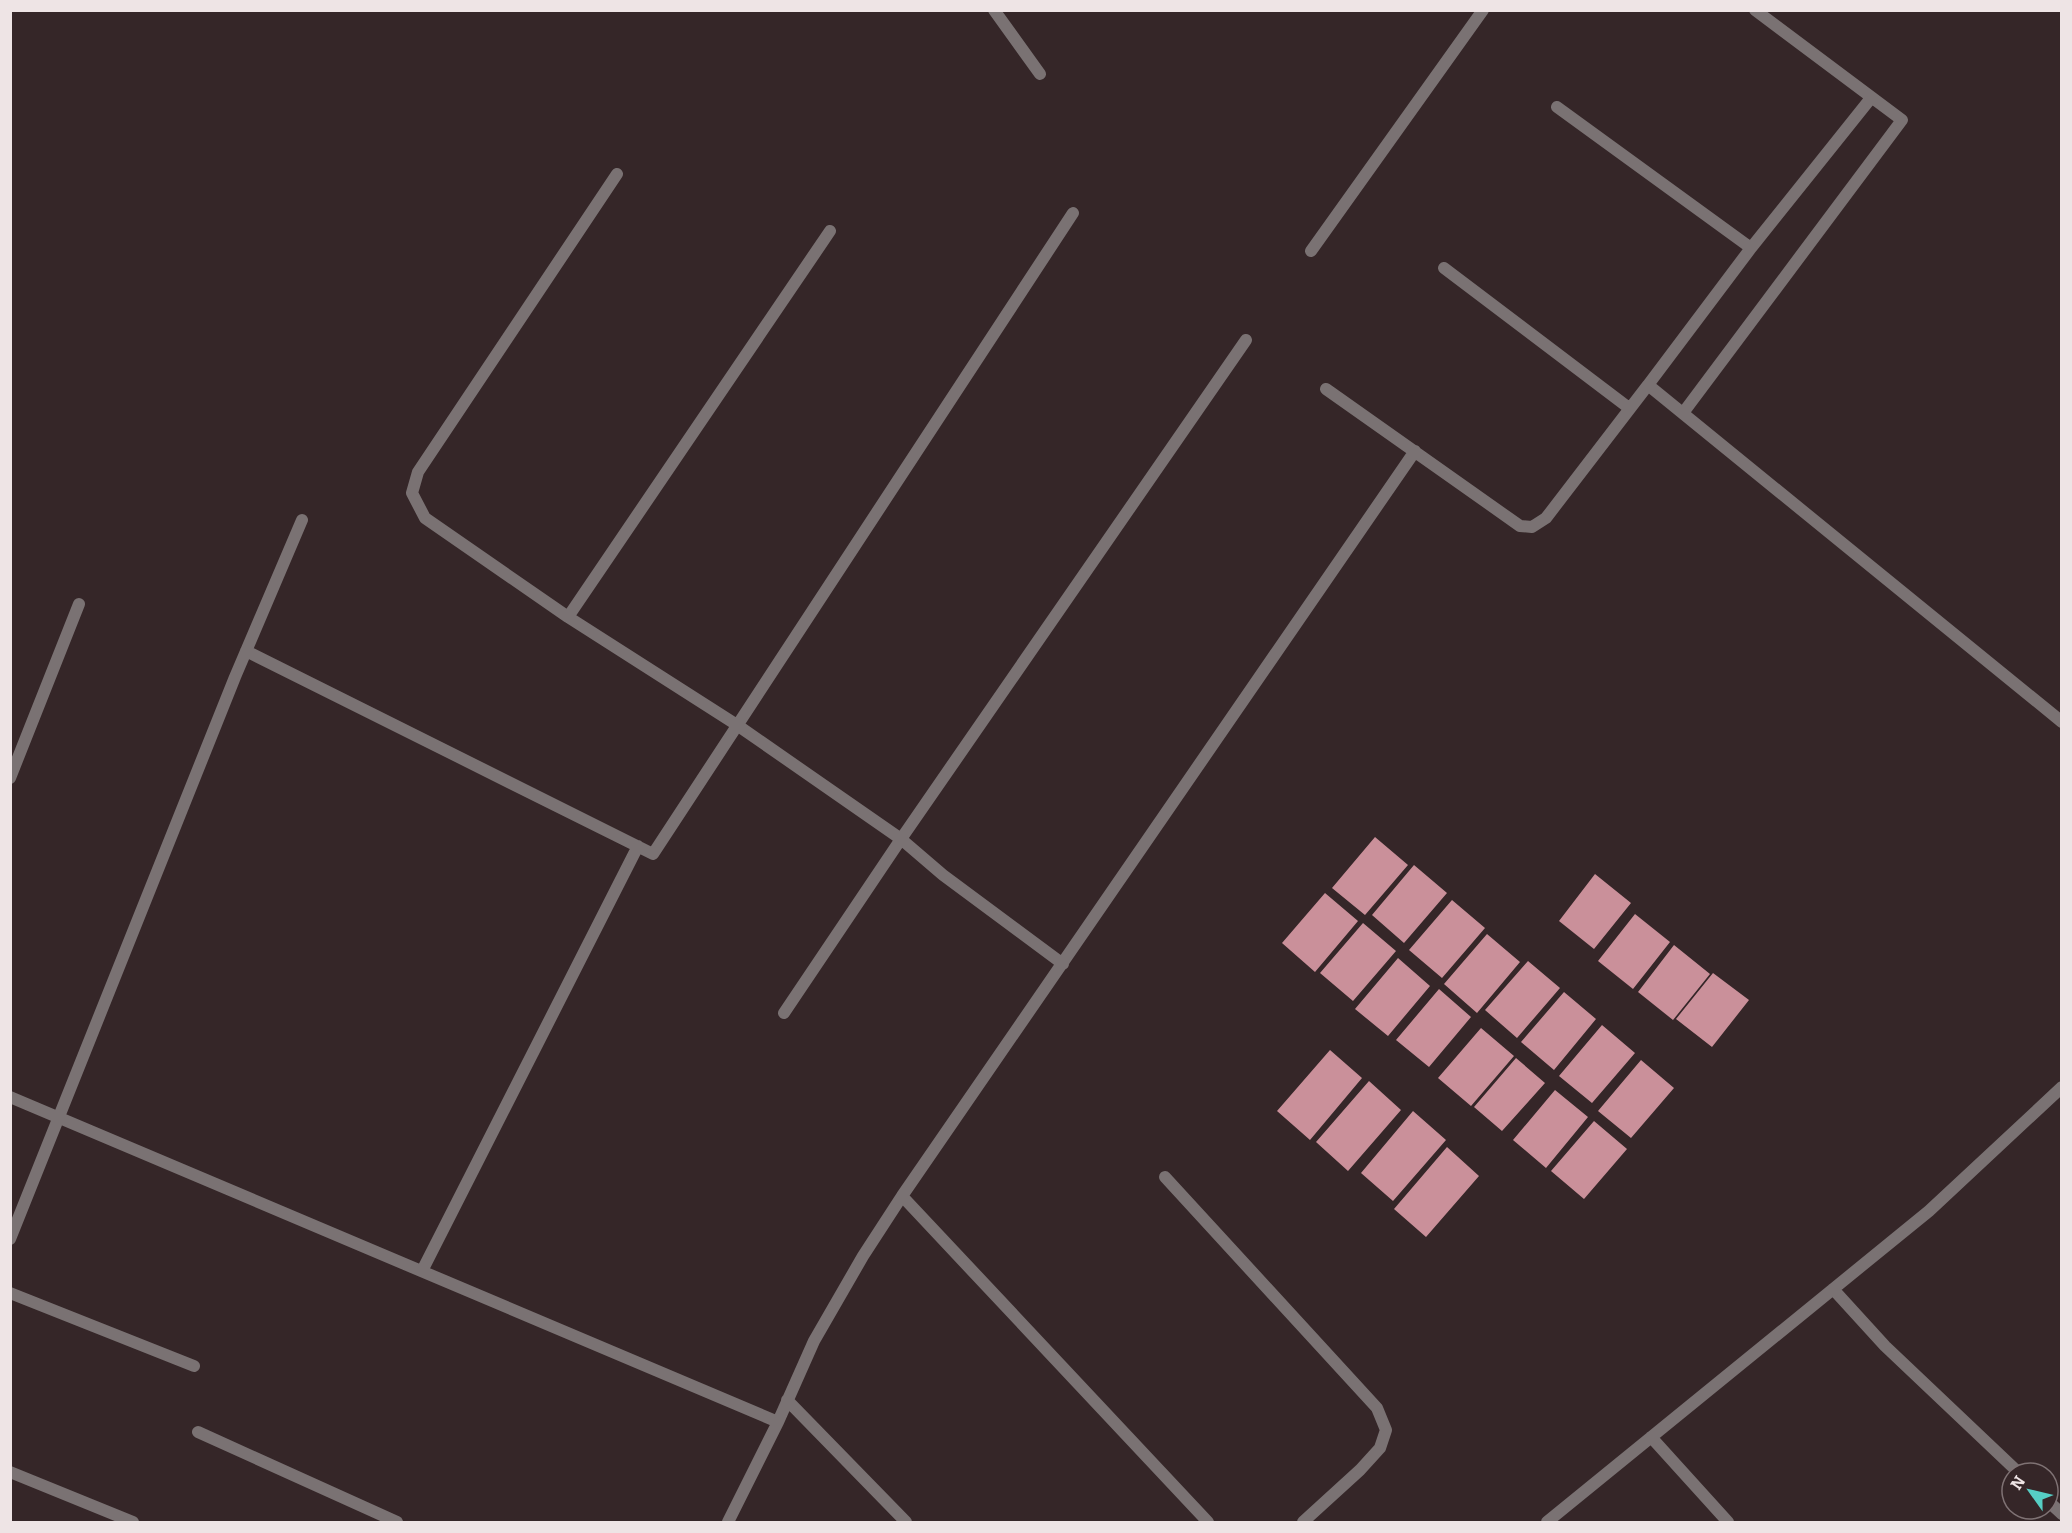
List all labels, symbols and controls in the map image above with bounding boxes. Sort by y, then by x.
north arrow [2000,1461,2060,1521]
text: N [2007,1472,2029,1493]

